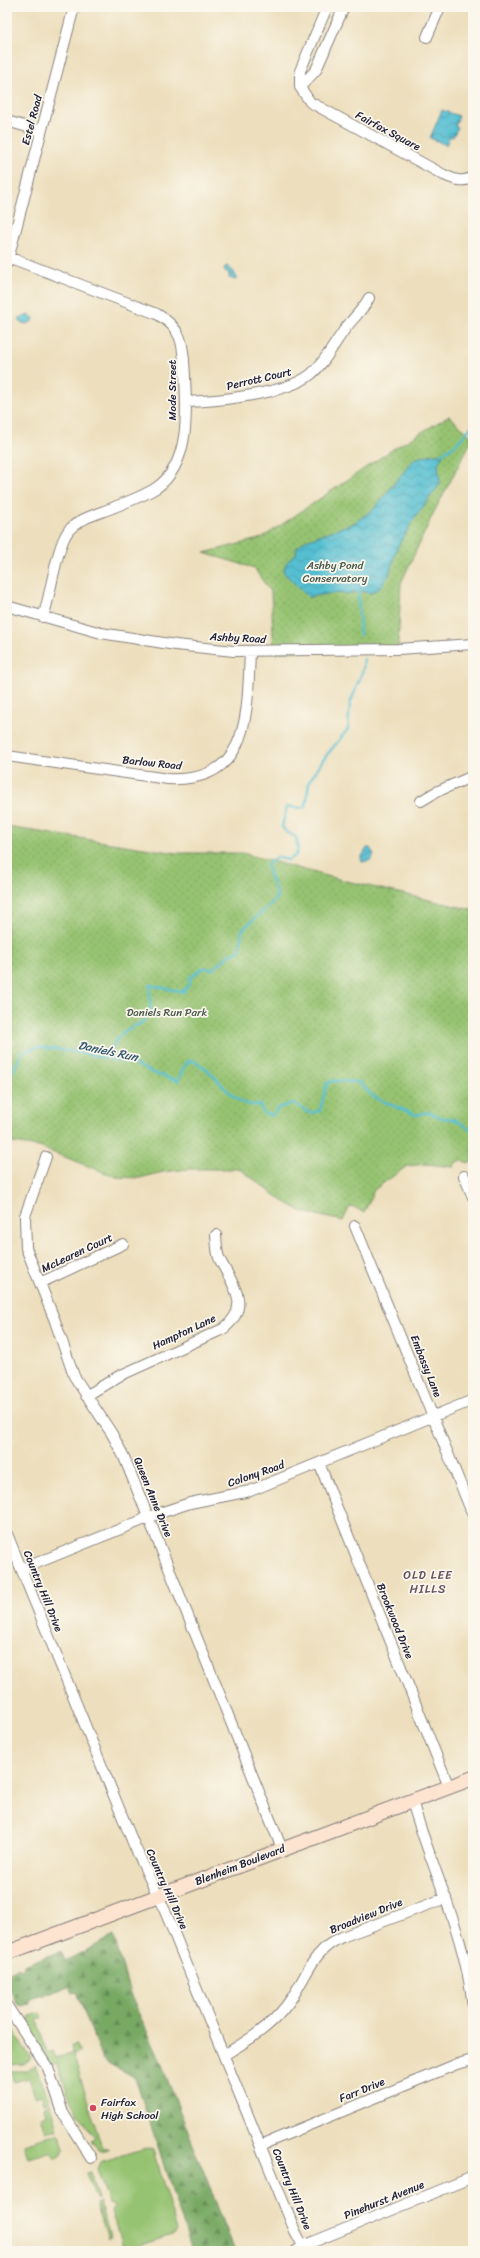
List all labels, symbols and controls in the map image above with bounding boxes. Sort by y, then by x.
street label: Estel Road [16,92,48,147]
street label: Fairfax Square [352,106,425,156]
street label: Mode Street [163,359,182,420]
street label: Perrott Court [225,362,294,396]
park label: Ashby Pond Conservatory [303,556,368,588]
street label: Ashby Road [209,627,268,649]
street label: Barlow Road [121,750,184,776]
park label: Daniels Run Park [127,1003,207,1022]
water label: Daniels Run [76,1034,141,1068]
street label: McLearen Court [38,1228,116,1278]
street label: Hampton Lane [149,1309,219,1355]
street label: Embassy Lane [405,1332,447,1401]
street label: Queen Anne Drive [128,1454,178,1541]
street label: Colony Road [225,1455,288,1493]
street label: Country Hill Drive [18,1547,68,1635]
district label: OLD LEE HILLS [403,1564,453,1600]
street label: Brookwood Drive [371,1580,419,1662]
street label: Blenheim Boulevard [192,1839,289,1891]
street label: Country Hill Drive [141,1846,194,1933]
street label: Broadview Drive [327,1892,406,1939]
street label: Farr Drive [336,2072,388,2108]
place label: Fairfax High School [101,2093,159,2125]
marker: Fairfax High School [88,2103,98,2113]
street label: Country Hill Drive [267,2145,317,2233]
street label: Pinehurst Avenue [341,2175,428,2225]

